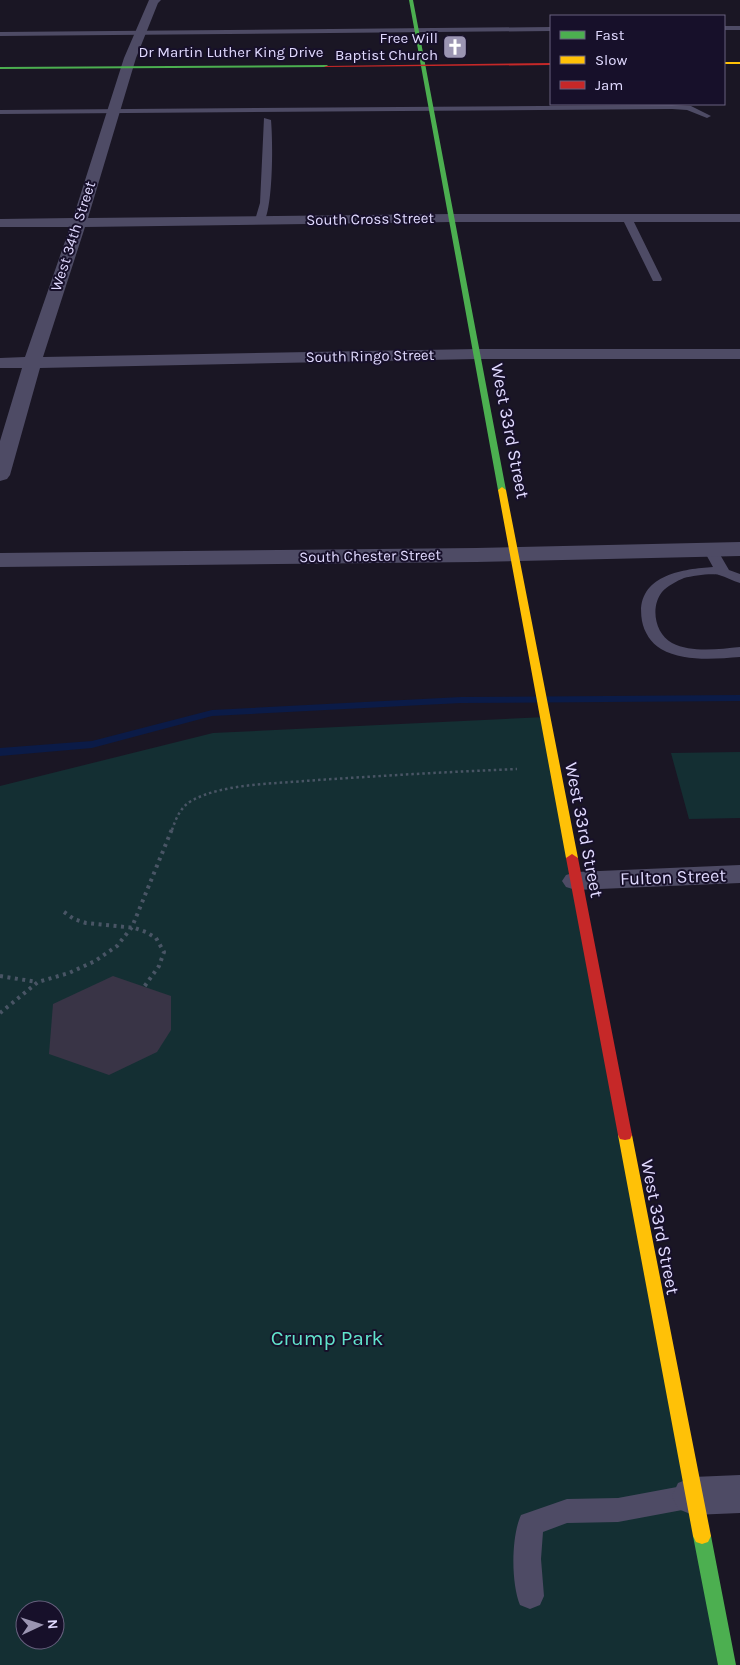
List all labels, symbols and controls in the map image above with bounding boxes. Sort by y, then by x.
legend [550,15,725,105]
text: Fast [595,26,625,44]
place label: Free Will Baptist Church [335,29,438,64]
church icon: Free Will Baptist Church [442,34,468,60]
street label: Dr Martin Luther King Drive [138,43,324,61]
text: Slow [595,51,627,69]
text: Jam [595,76,623,94]
street label: West 34th Street [47,178,99,293]
street label: South Cross Street [306,209,434,229]
street label: South Ringo Street [305,346,435,366]
street label: West 33rd Street [486,361,534,501]
street label: South Chester Street [299,546,441,566]
street label: West 33rd Street [560,760,608,900]
street label: Fulton Street [620,864,727,890]
street label: West 33rd Street [636,1157,684,1297]
park label: Crump Park [271,1326,384,1350]
north arrow [15,1600,65,1650]
text: N [44,1619,61,1630]

